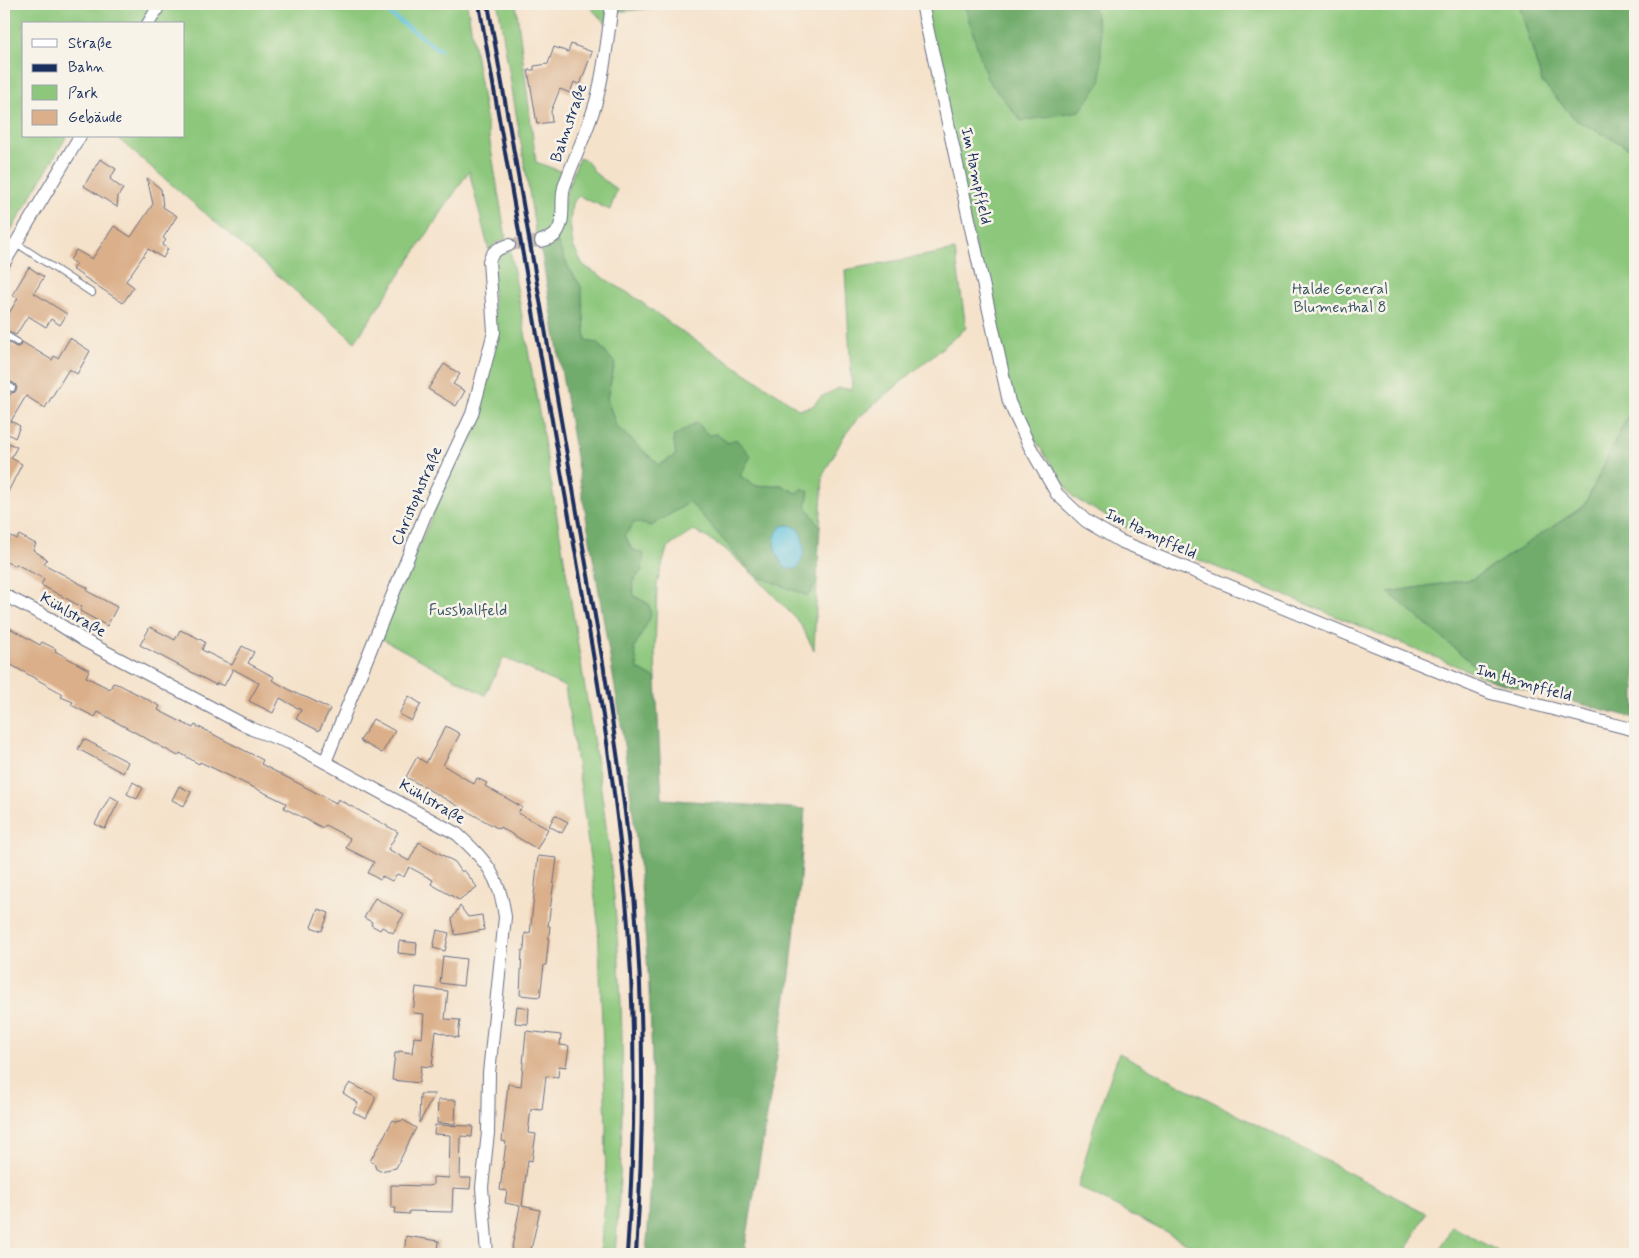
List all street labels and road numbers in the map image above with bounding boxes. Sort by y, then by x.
street label: Bahnstraße [546,81,592,165]
street label: Im Hampffeld [955,126,997,226]
street label: Christophstraße [387,443,447,549]
street label: Im Hampffeld [1102,504,1200,564]
street label: Kühlstraße [36,588,110,642]
street label: Im Hampffeld [1474,659,1574,707]
street label: Kühlstraße [395,775,469,829]

